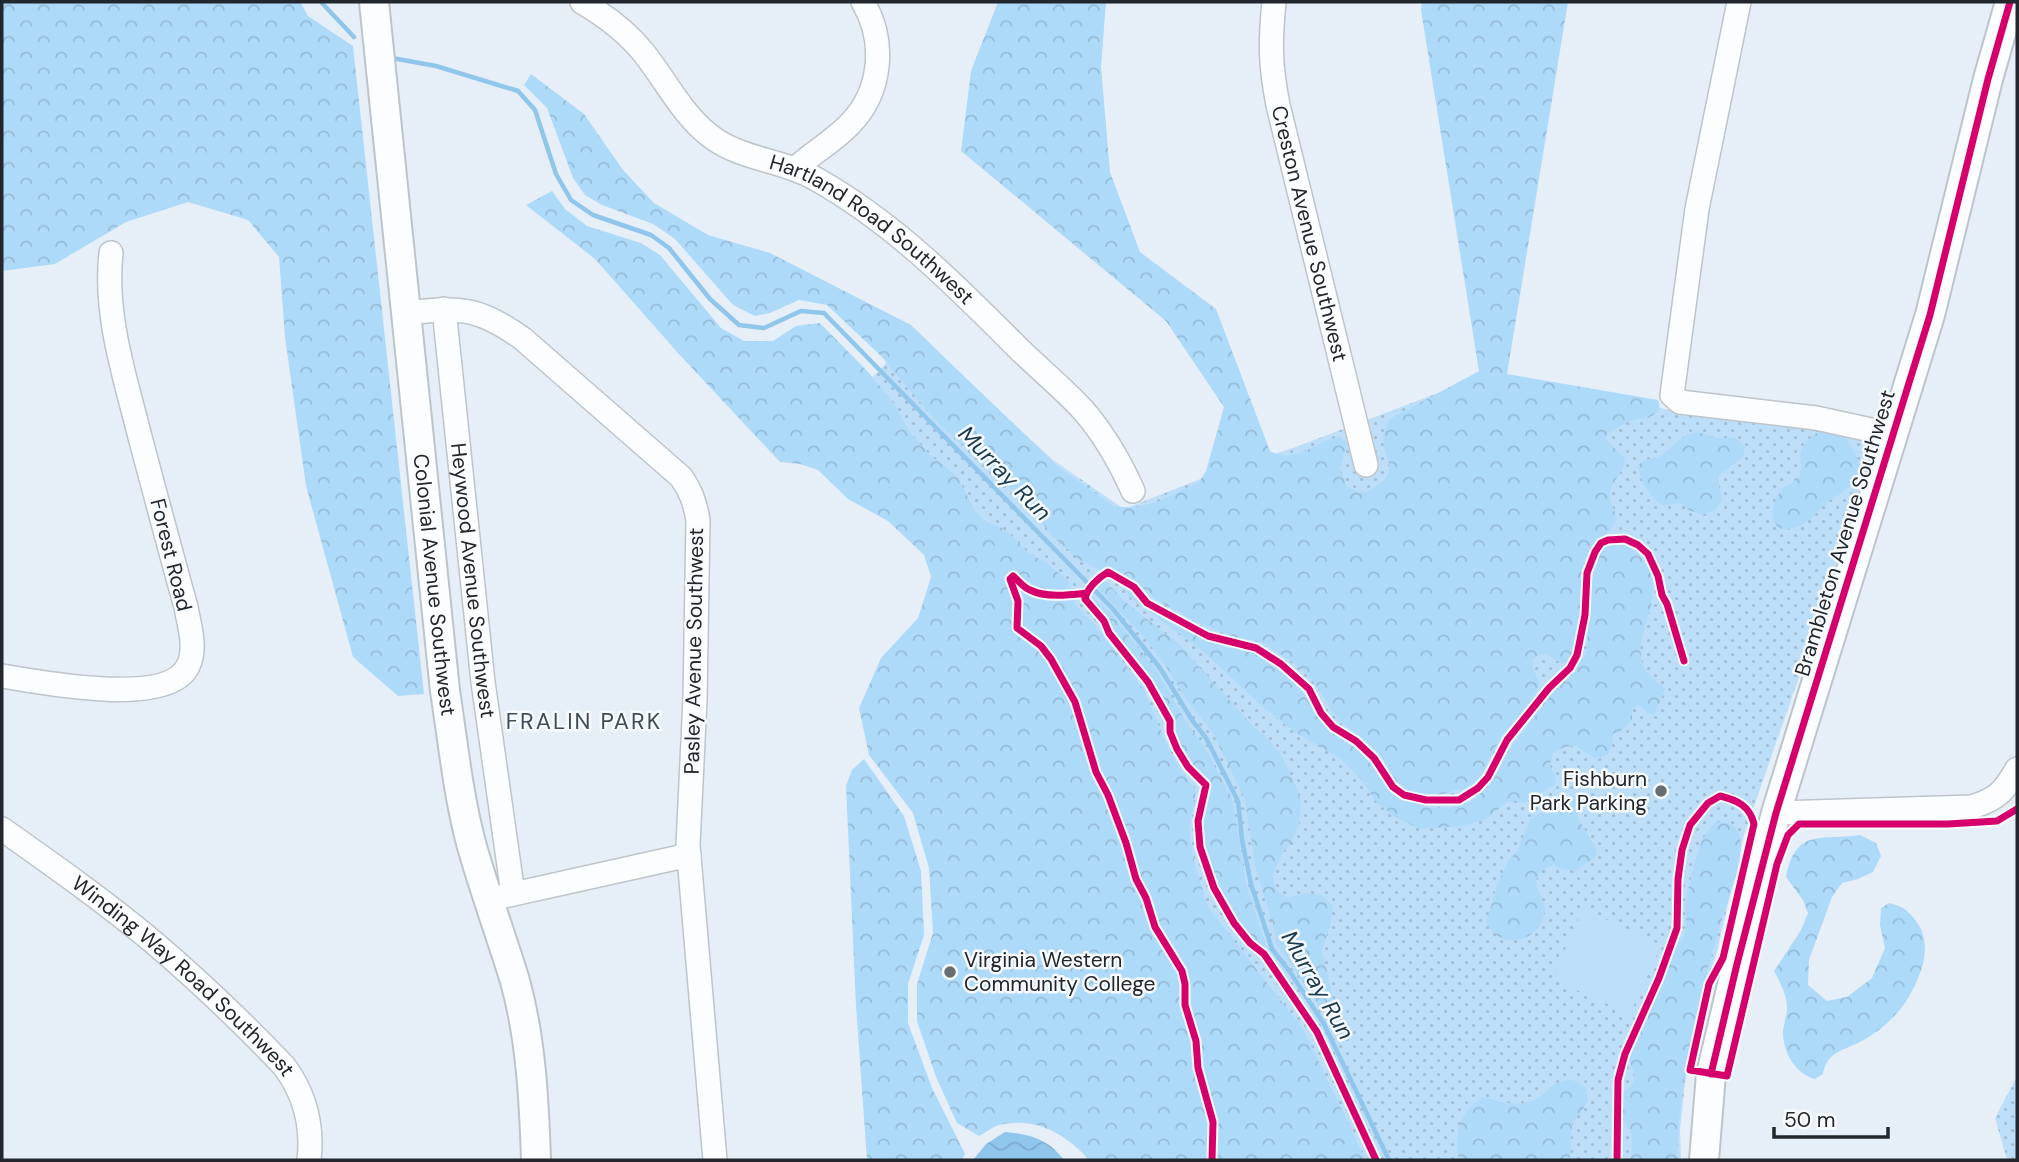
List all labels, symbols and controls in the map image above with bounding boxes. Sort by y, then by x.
street label: Creston Avenue Southwest [1265,103,1354,364]
street label: Hartland Road Southwest [766,148,980,311]
street label: Brambleton Avenue Southwest [1788,387,1902,679]
water label: Murray Run [952,419,1058,527]
street label: Heywood Avenue Southwest [444,441,502,720]
street label: Colonial Avenue Southwest [407,452,463,718]
street label: Forest Road [143,496,199,614]
street label: Pasley Avenue Southwest [678,527,710,775]
district label: FRALIN PARK [506,706,662,736]
place label: Fishburn Park Parking [1530,765,1647,817]
marker: Fishburn Park Parking [1653,783,1669,799]
street label: Winding Way Road Southwest [66,869,301,1082]
water label: Murray Run [1275,925,1361,1045]
place label: Virginia Western Community College [964,946,1156,998]
marker: Virginia Western Community College [942,964,958,980]
scale bar [1774,1096,1888,1140]
text: 50 m [1784,1106,1835,1134]

